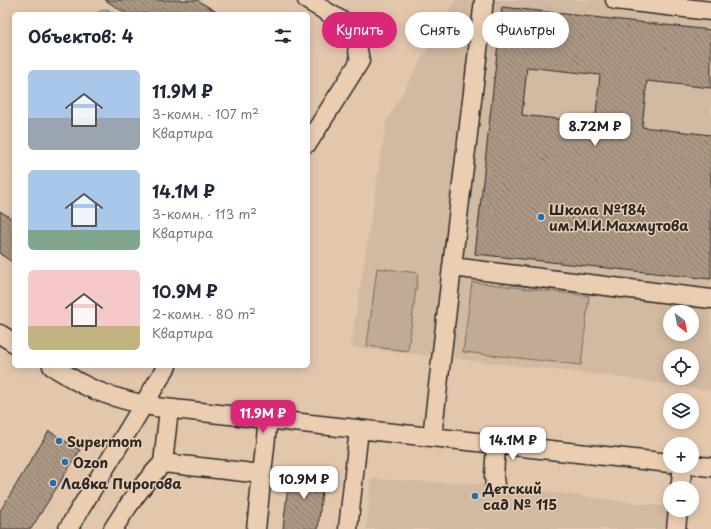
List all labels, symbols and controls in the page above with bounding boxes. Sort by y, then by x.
chip: Купить [322,12,397,48]
chip: Снять [405,12,474,48]
chip: Фильтры [482,12,569,48]
text: Объектов: 4 [28,23,133,49]
icon: filters [272,25,294,47]
text: 11.9M ₽ [152,78,213,104]
icon: home [60,86,108,134]
text: 3-комн. · 107 m² [152,104,259,123]
pin: 8.72M ₽ [558,113,632,147]
text: 8.72M ₽ [568,116,622,135]
text: Квартира [152,123,213,142]
text: 14.1M ₽ [152,178,215,204]
icon: home [60,186,108,234]
place label: Школа №184 им.М.И.Махмутова [549,199,689,236]
text: 3-комн. · 113 m² [152,204,257,223]
marker: Школа №184 им.М.И.Махмутова [536,212,546,222]
text: Квартира [152,223,213,242]
text: 10.9M ₽ [152,278,218,304]
icon: home [60,286,108,334]
text: 2-комн. · 80 m² [152,304,256,323]
north arrow [663,305,699,341]
map controls [663,305,699,517]
text: Квартира [152,323,213,342]
button: locate [663,349,699,385]
button: layers [663,393,699,429]
pin: 11.9M ₽ [226,400,300,434]
text: 11.9M ₽ [240,403,286,422]
pin: 14.1M ₽ [476,427,550,461]
text: 14.1M ₽ [489,430,537,449]
place label: Supermom [67,431,142,452]
marker: Supermom [54,436,64,446]
button: + [663,437,699,473]
place label: Ozon [73,452,108,473]
marker: Ozon [60,457,70,467]
pin: 10.9M ₽ [267,466,341,500]
text: 10.9M ₽ [279,469,329,488]
place label: Лавка Пирогова [61,473,182,494]
marker: Лавка Пирогова [48,478,58,488]
place label: Детский сад № 115 [482,478,557,515]
button: − [663,481,699,517]
marker: Детский сад № 115 [470,491,480,501]

